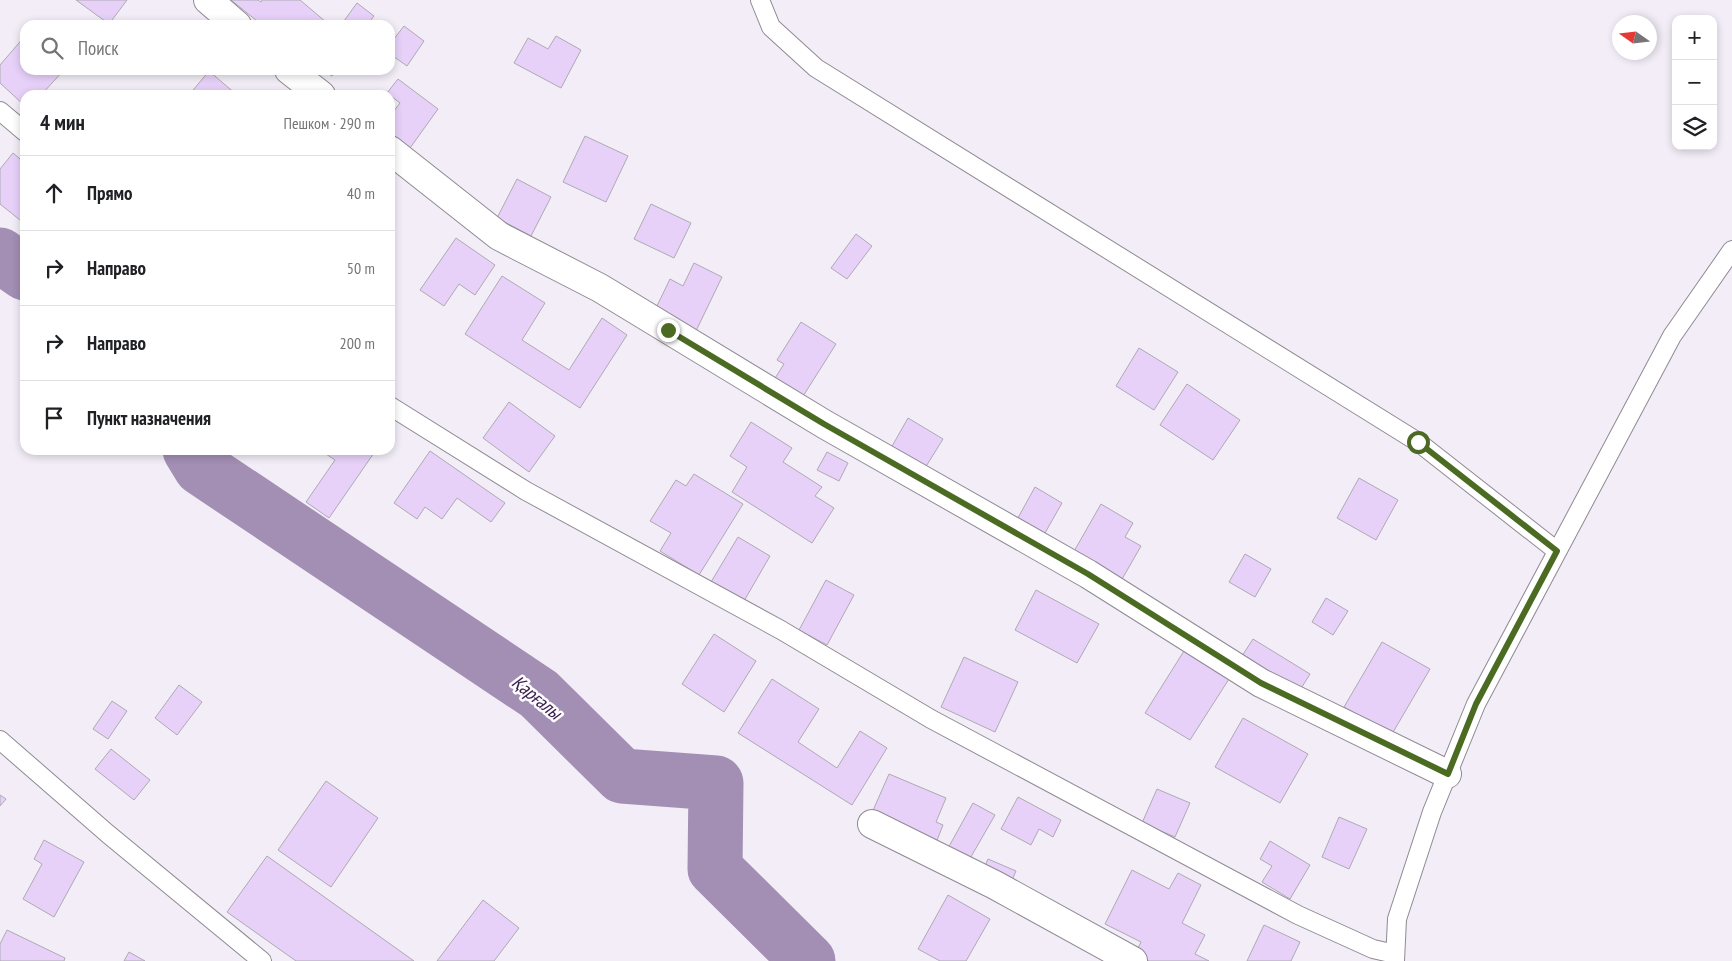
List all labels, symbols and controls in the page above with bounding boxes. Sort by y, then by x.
north arrow [1612,15,1657,60]
map controls [1672,15,1717,150]
button: + [1672,15,1717,60]
search box [20,20,395,75]
icon: search [38,34,66,62]
text: Поиск [78,36,119,60]
button: − [1672,60,1717,105]
button: layers [1672,105,1717,150]
text: 4 мин [40,109,85,136]
text: Пешком · 290 m [284,113,375,133]
icon: ahead [40,179,68,207]
text: Прямо [87,181,132,205]
text: 40 m [347,183,375,203]
icon: right [40,254,68,282]
text: Направо [87,256,146,280]
text: 50 m [347,258,375,278]
route end [657,319,680,342]
icon: right [40,329,68,357]
text: Направо [87,331,146,355]
text: 200 m [340,333,375,353]
icon: arrive [40,404,68,432]
text: Пункт назначения [87,406,211,430]
route start [1407,431,1430,454]
water label: Қарғалы [507,670,568,725]

